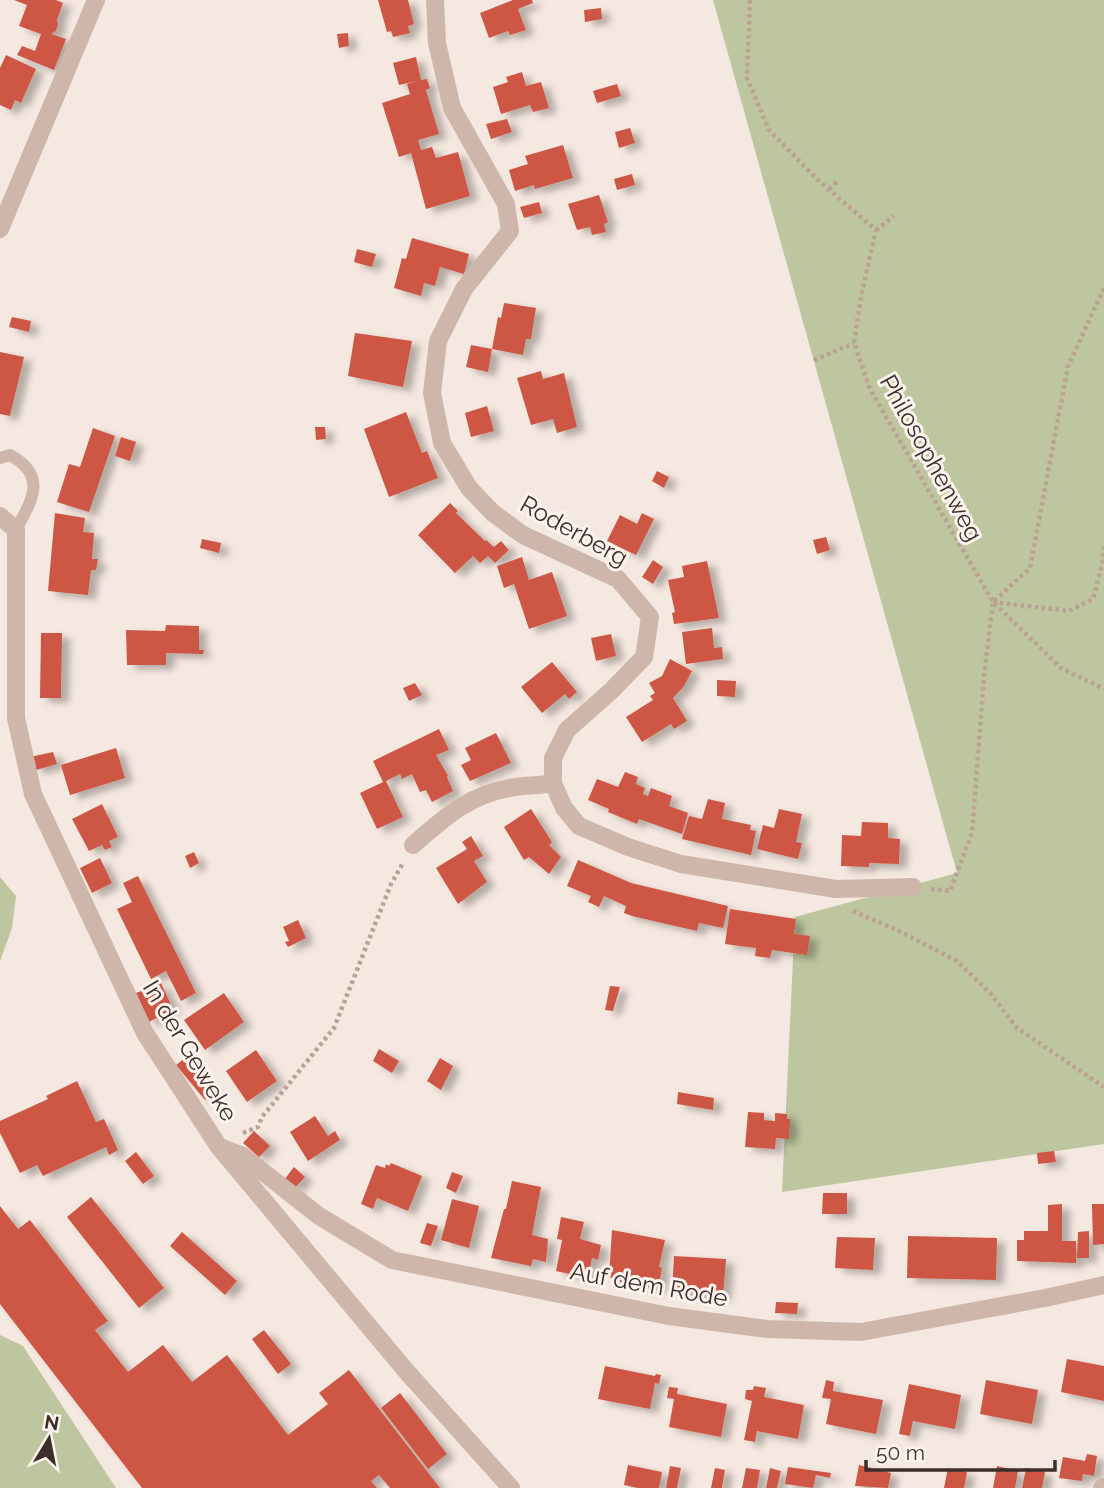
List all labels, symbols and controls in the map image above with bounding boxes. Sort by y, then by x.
street label: Philosophenweg [874,370,989,546]
street label: Roderberg [515,489,633,572]
street label: In der Geweke [137,975,244,1126]
street label: Auf dem Rode [568,1256,730,1313]
north arrow [14,1404,84,1474]
text: N [43,1410,61,1434]
scale bar [866,1428,1055,1472]
text: 50 m [876,1440,925,1465]

